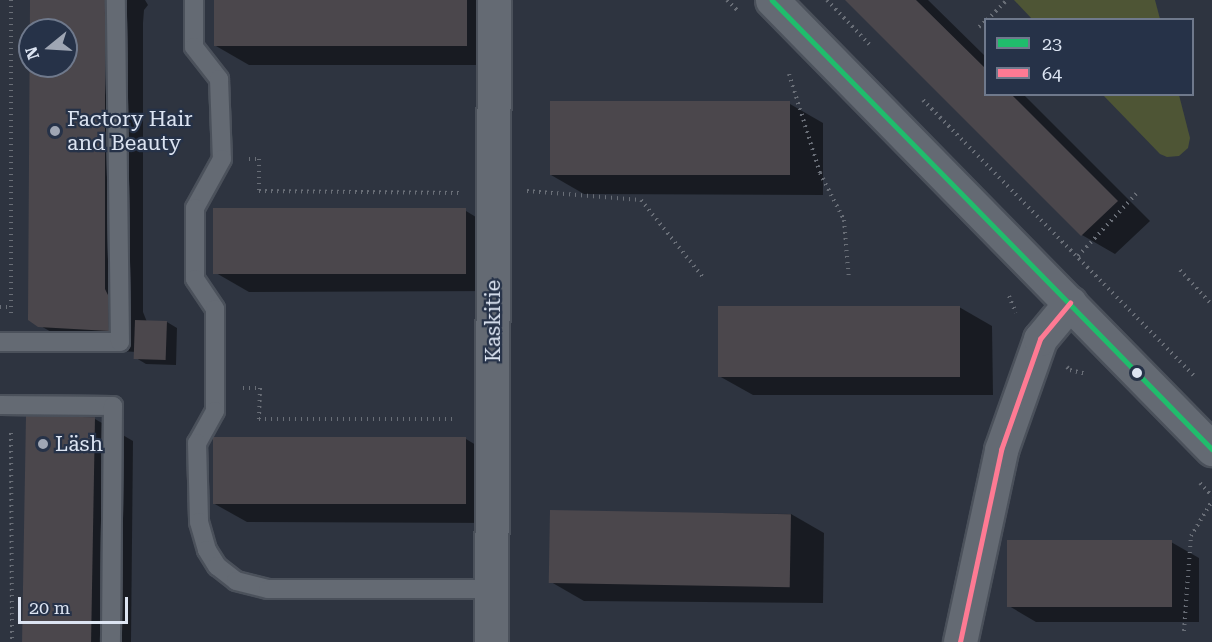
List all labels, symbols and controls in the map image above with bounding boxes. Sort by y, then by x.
north arrow [18,18,78,78]
legend [984,18,1194,96]
text: 23 [1042,33,1062,54]
text: N [21,44,43,62]
text: 64 [1042,63,1062,84]
place label: Factory Hair and Beauty [67,106,193,156]
marker: Factory Hair and Beauty [48,124,62,138]
street label: Kaskitie [480,280,506,362]
unlabelled marker [1131,367,1143,379]
place label: Läsh [55,431,103,457]
marker: Läsh [36,437,50,451]
scale bar [21,585,130,623]
text: 20 m [29,597,70,618]

